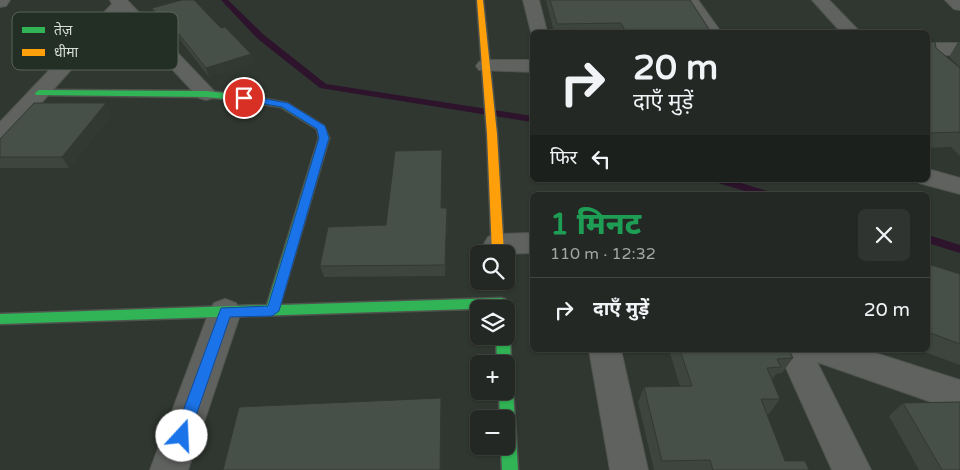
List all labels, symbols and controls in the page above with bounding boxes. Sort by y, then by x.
legend [12,12,178,70]
text: तेज़ [54,21,73,39]
text: धीमा [54,44,79,61]
text: 20 m [633,47,718,89]
icon: right [550,50,615,115]
pin [223,77,265,119]
icon: arrive [230,84,258,112]
text: दाएँ मुड़ें [633,89,693,115]
icon: left [587,145,615,173]
text: फिर [550,147,577,169]
text: 1 मिनट [550,206,641,243]
button: close [858,209,910,261]
text: 110 m · 12:32 [550,244,656,264]
map controls [470,245,515,455]
button: search [470,245,515,290]
icon: right [550,296,578,324]
text: दाएँ मुड़ें [593,298,649,320]
text: 20 m [864,299,910,321]
button: layers [470,300,515,345]
button: + [470,355,515,400]
position arrow [155,409,207,461]
button: − [470,410,515,455]

